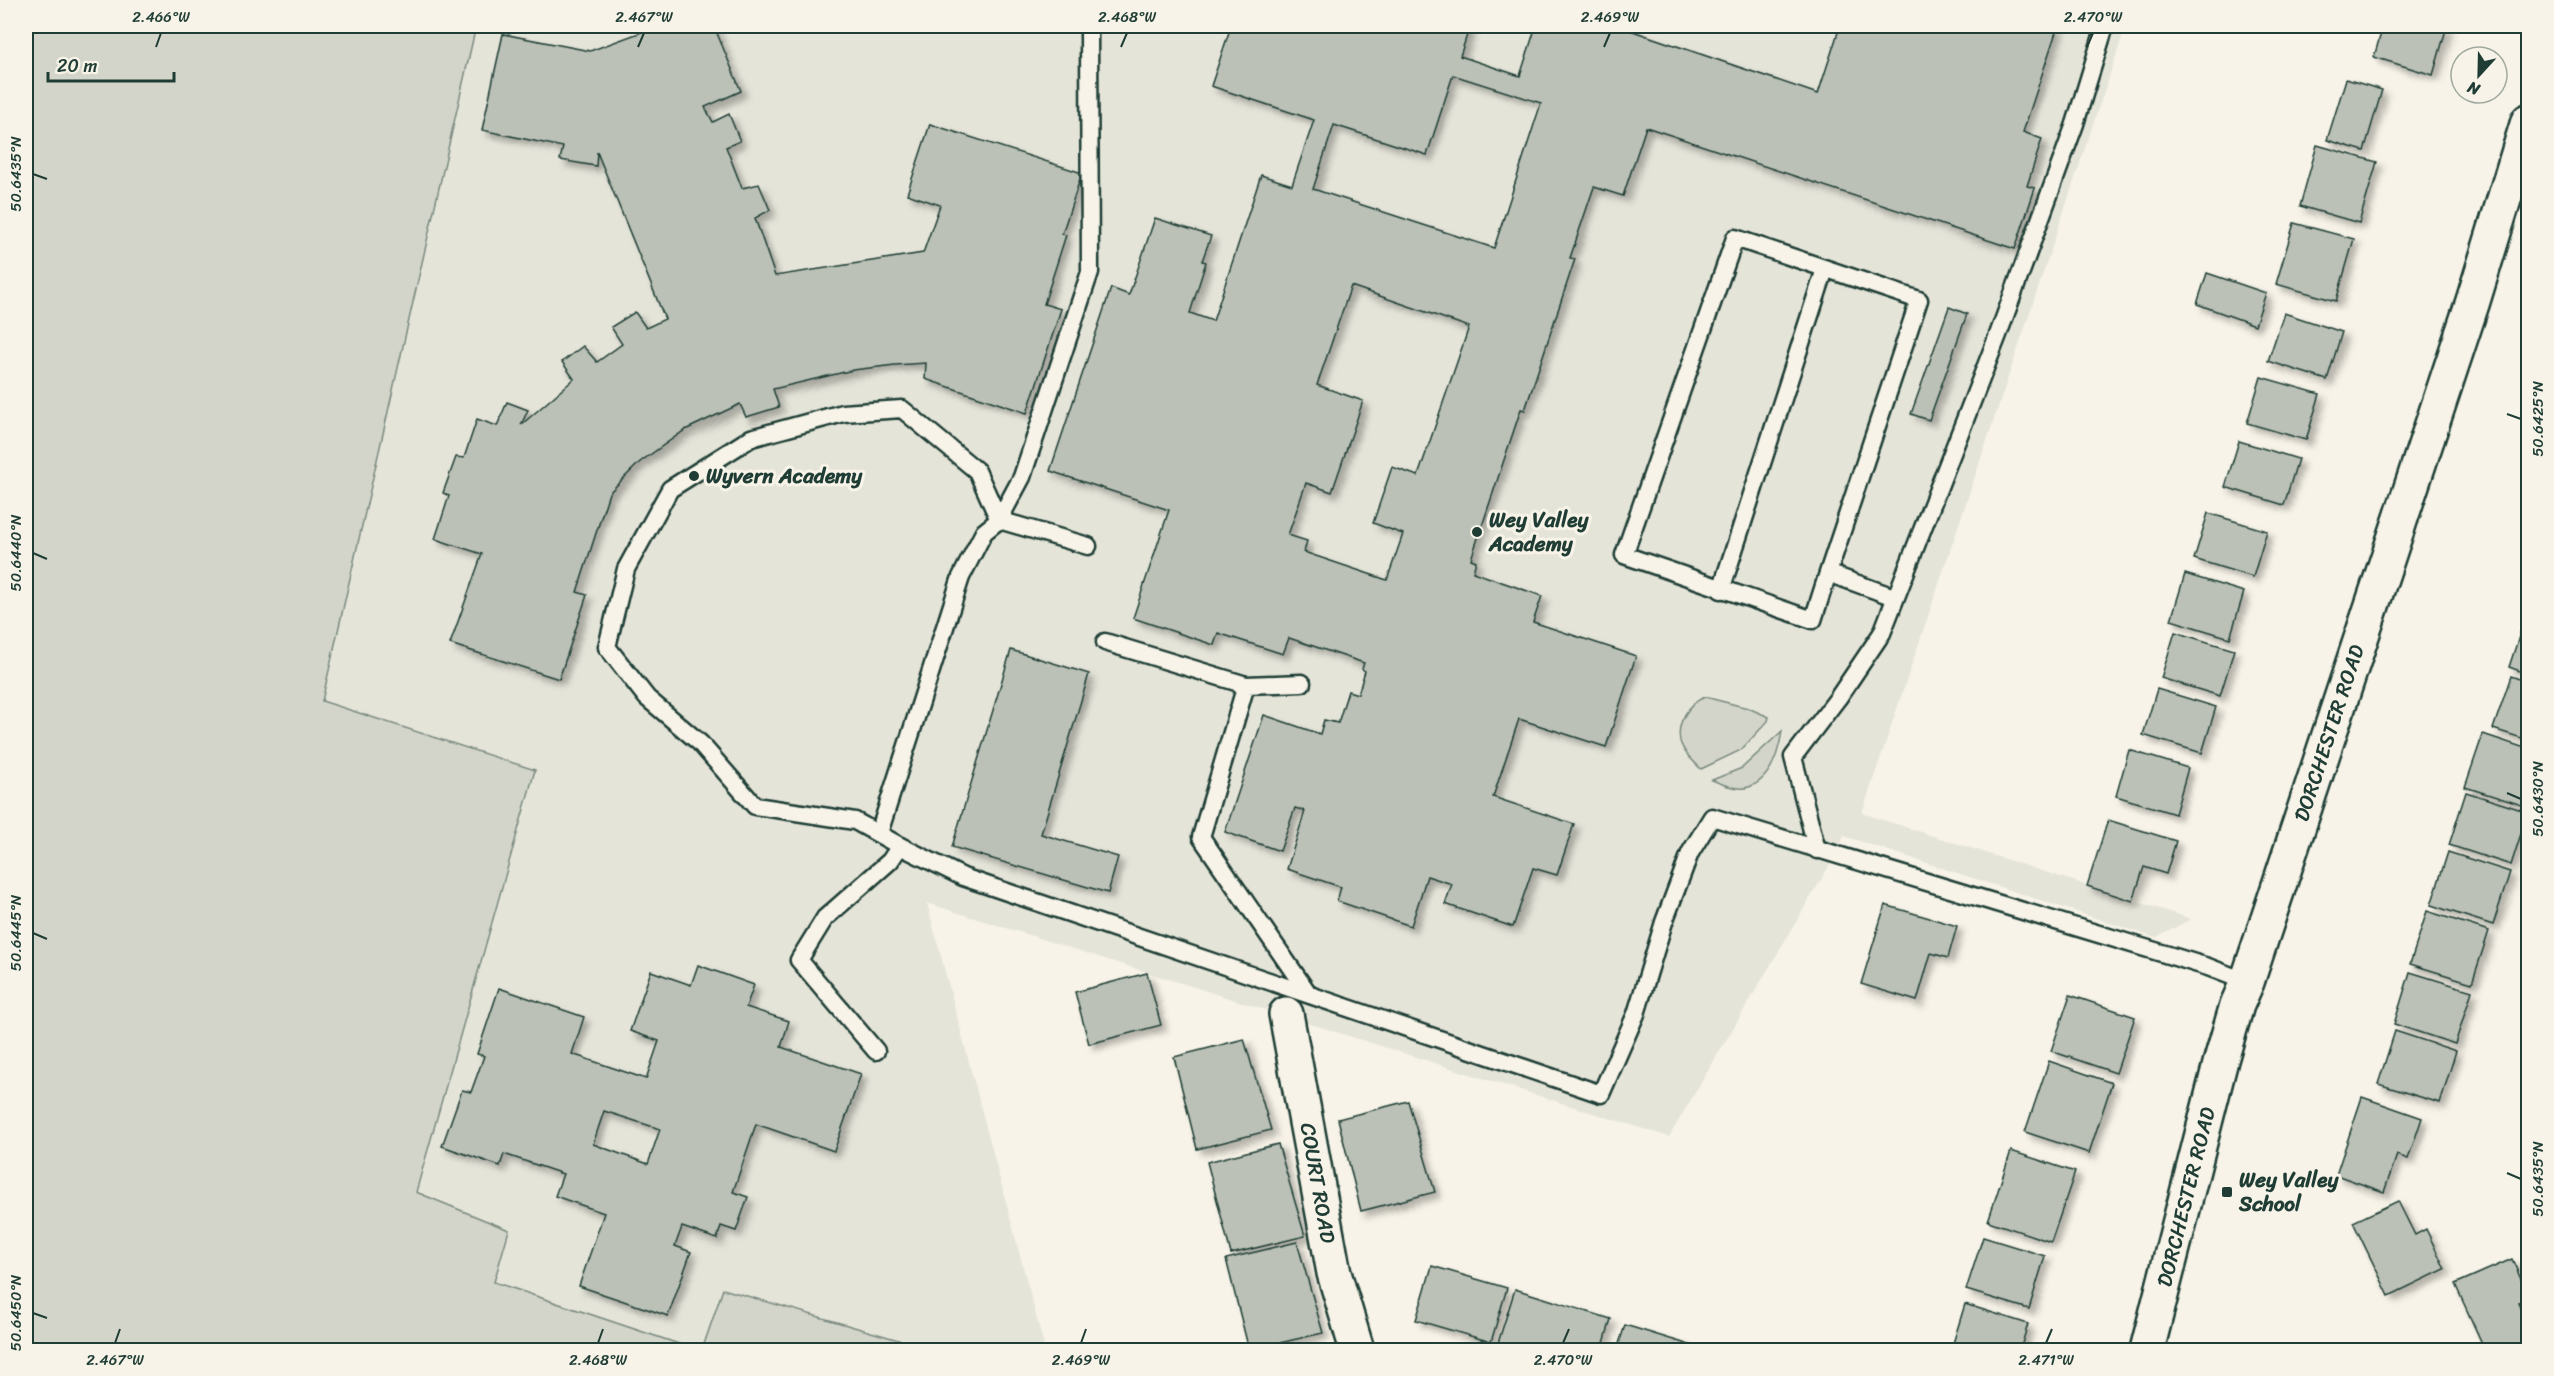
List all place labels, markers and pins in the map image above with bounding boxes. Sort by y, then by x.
place label: Wyvern Academy [706,457,863,495]
marker: Wyvern Academy [687,469,701,483]
place label: Wey Valley Academy [1488,501,1589,563]
marker: Wey Valley Academy [1470,525,1484,539]
place label: Wey Valley School [2238,1161,2339,1223]
marker: Wey Valley School [2220,1185,2234,1199]

